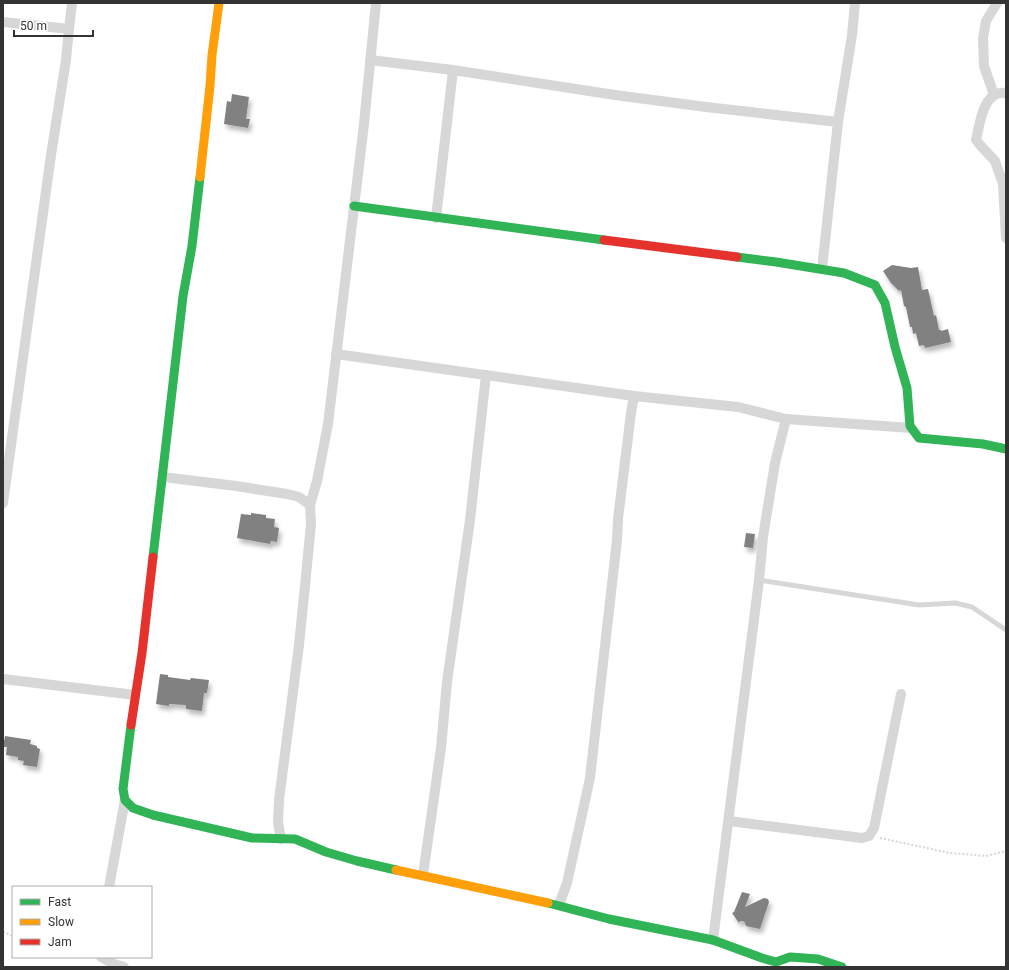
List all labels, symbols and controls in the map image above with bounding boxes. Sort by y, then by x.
scale bar [14,12,93,38]
text: 50 m [20,19,47,33]
legend [12,886,152,958]
text: Fast [48,895,71,909]
text: Slow [48,915,74,929]
text: Jam [48,935,72,949]

